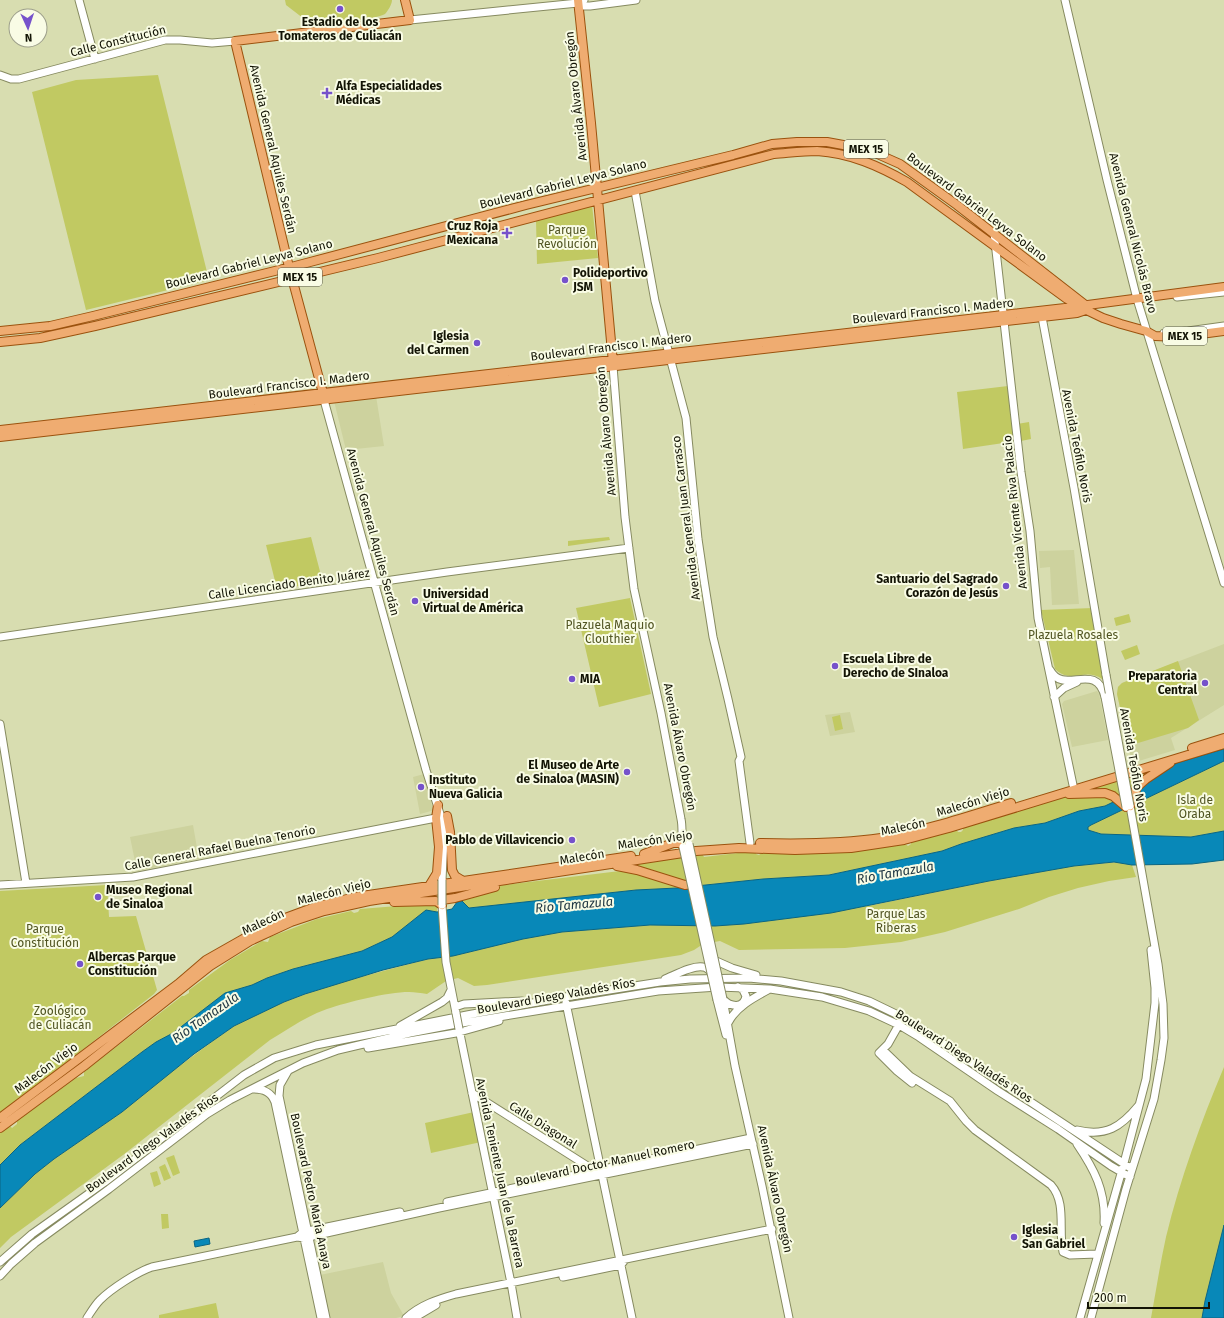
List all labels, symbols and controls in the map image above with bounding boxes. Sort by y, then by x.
marker: Estadio de los Tomateros de Culiacán [335,4,345,14]
north arrow [8,8,48,48]
place label: Estadio de los Tomateros de Culiacán [278,15,402,43]
street label: Calle Constitución [69,22,167,60]
text: N [25,31,32,44]
street label: Avenida Álvaro Obregón [561,31,590,161]
street label: Avenida General Aquiles Serdán [247,63,299,235]
place label: Alfa Especialidades Médicas [335,79,442,107]
marker: Alfa Especialidades Médicas [321,87,333,99]
road number: MEX 15 [844,140,888,158]
street label: Boulevard Gabriel Leyva Solano [904,150,1050,264]
street label: Avenida General Nicolás Bravo [1106,151,1160,315]
street label: Boulevard Gabriel Leyva Solano [478,156,648,212]
place label: Cruz Roja Mexicana [447,219,498,247]
park label: Parque Revolución [537,223,597,251]
marker: Cruz Roja Mexicana [501,227,513,239]
street label: Boulevard Gabriel Leyva Solano [164,236,334,292]
place label: Polideportivo JSM [572,266,648,294]
road number: MEX 15 [278,268,322,286]
marker: Polideportivo JSM [560,275,570,285]
street label: Boulevard Francisco I. Madero [852,296,1014,326]
road number: MEX 15 [1163,327,1207,345]
place label: Iglesia del Carmen [407,329,469,357]
street label: Boulevard Francisco I. Madero [530,330,692,364]
marker: Iglesia del Carmen [472,338,482,348]
street label: Avenida Álvaro Obregón [592,366,619,496]
street label: Boulevard Francisco I. Madero [208,368,370,402]
street label: Avenida Teófilo Noris [1059,388,1095,504]
street label: Avenida Vicente Riva Palacio [1000,434,1030,590]
street label: Avenida General Juan Carrasco [669,435,703,601]
street label: Avenida General Aquiles Serdán [344,447,402,617]
street label: Calle Licenciado Benito Juárez [207,566,371,602]
place label: Santuario del Sagrado Corazón de Jesús [876,572,998,600]
marker: Santuario del Sagrado Corazón de Jesús [1001,581,1011,591]
place label: Universidad Virtual de América [422,587,524,615]
marker: Universidad Virtual de América [410,596,420,606]
park label: Plazuela Maquio Clouthier [565,618,655,646]
park label: Plazuela Rosales [1028,628,1119,642]
place label: Escuela Libre de Derecho de SInaloa [843,652,949,680]
marker: Escuela Libre de Derecho de SInaloa [830,661,840,671]
place label: Preparatoria Central [1128,669,1197,697]
place label: MIA [580,672,601,686]
marker: MIA [567,674,577,684]
marker: Preparatoria Central [1200,678,1210,688]
street label: Avenida Álvaro Obregón [661,682,700,812]
street label: Avenida Teófilo Noris [1117,707,1151,823]
place label: El Museo de Arte de Sinaloa (MASIN) [516,758,619,786]
marker: El Museo de Arte de Sinaloa (MASIN) [622,767,632,777]
place label: Instituto Nueva Galicia [429,773,503,801]
marker: Instituto Nueva Galicia [416,782,426,792]
street label: Malecón Viejo [935,784,1011,820]
park label: Isla de Oraba [1177,793,1213,821]
street label: Malecón [879,815,927,839]
street label: Calle General Rafael Buelna Tenorio [123,823,317,873]
street label: Malecón Viejo [617,828,693,852]
place label: Pablo de Villavicencio [445,833,564,847]
marker: Pablo de Villavicencio [567,835,577,845]
street label: Malecón [559,847,605,867]
water label: Río Tamazula [855,858,935,887]
street label: Malecón Viejo [296,876,372,908]
place label: Museo Regional de Sinaloa [106,883,193,911]
marker: Museo Regional de Sinaloa [93,892,103,902]
water label: Río Tamazula [534,894,614,915]
street label: Malecón [240,906,286,938]
park label: Parque Las Riberas [867,907,926,935]
park label: Parque Constitución [11,922,79,950]
place label: Albercas Parque Constitución [87,950,176,978]
marker: Albercas Parque Constitución [75,959,85,969]
street label: Boulevard Diego Valadés Ríos [476,975,637,1017]
water label: Río Tamazula [169,989,242,1046]
park label: Zoológico de Culiacán [28,1004,92,1032]
street label: Boulevard Diego Valadés Ríos [893,1006,1035,1106]
street label: Malecón Viejo [12,1040,80,1096]
street label: Avenida Teniente Juan de la Barrera [473,1077,527,1269]
street label: Boulevard Diego Valadés Ríos [83,1090,221,1196]
street label: Calle Diagonal [507,1099,580,1152]
street label: Boulevard Pedro María Anaya [288,1112,334,1270]
street label: Avenida Álvaro Obregón [755,1124,796,1254]
street label: Boulevard Doctor Manuel Romero [514,1137,696,1189]
place label: Iglesia San Gabriel [1022,1223,1086,1251]
marker: Iglesia San Gabriel [1009,1232,1019,1242]
scale bar [1088,1284,1209,1310]
text: 200 m [1094,1291,1127,1305]

